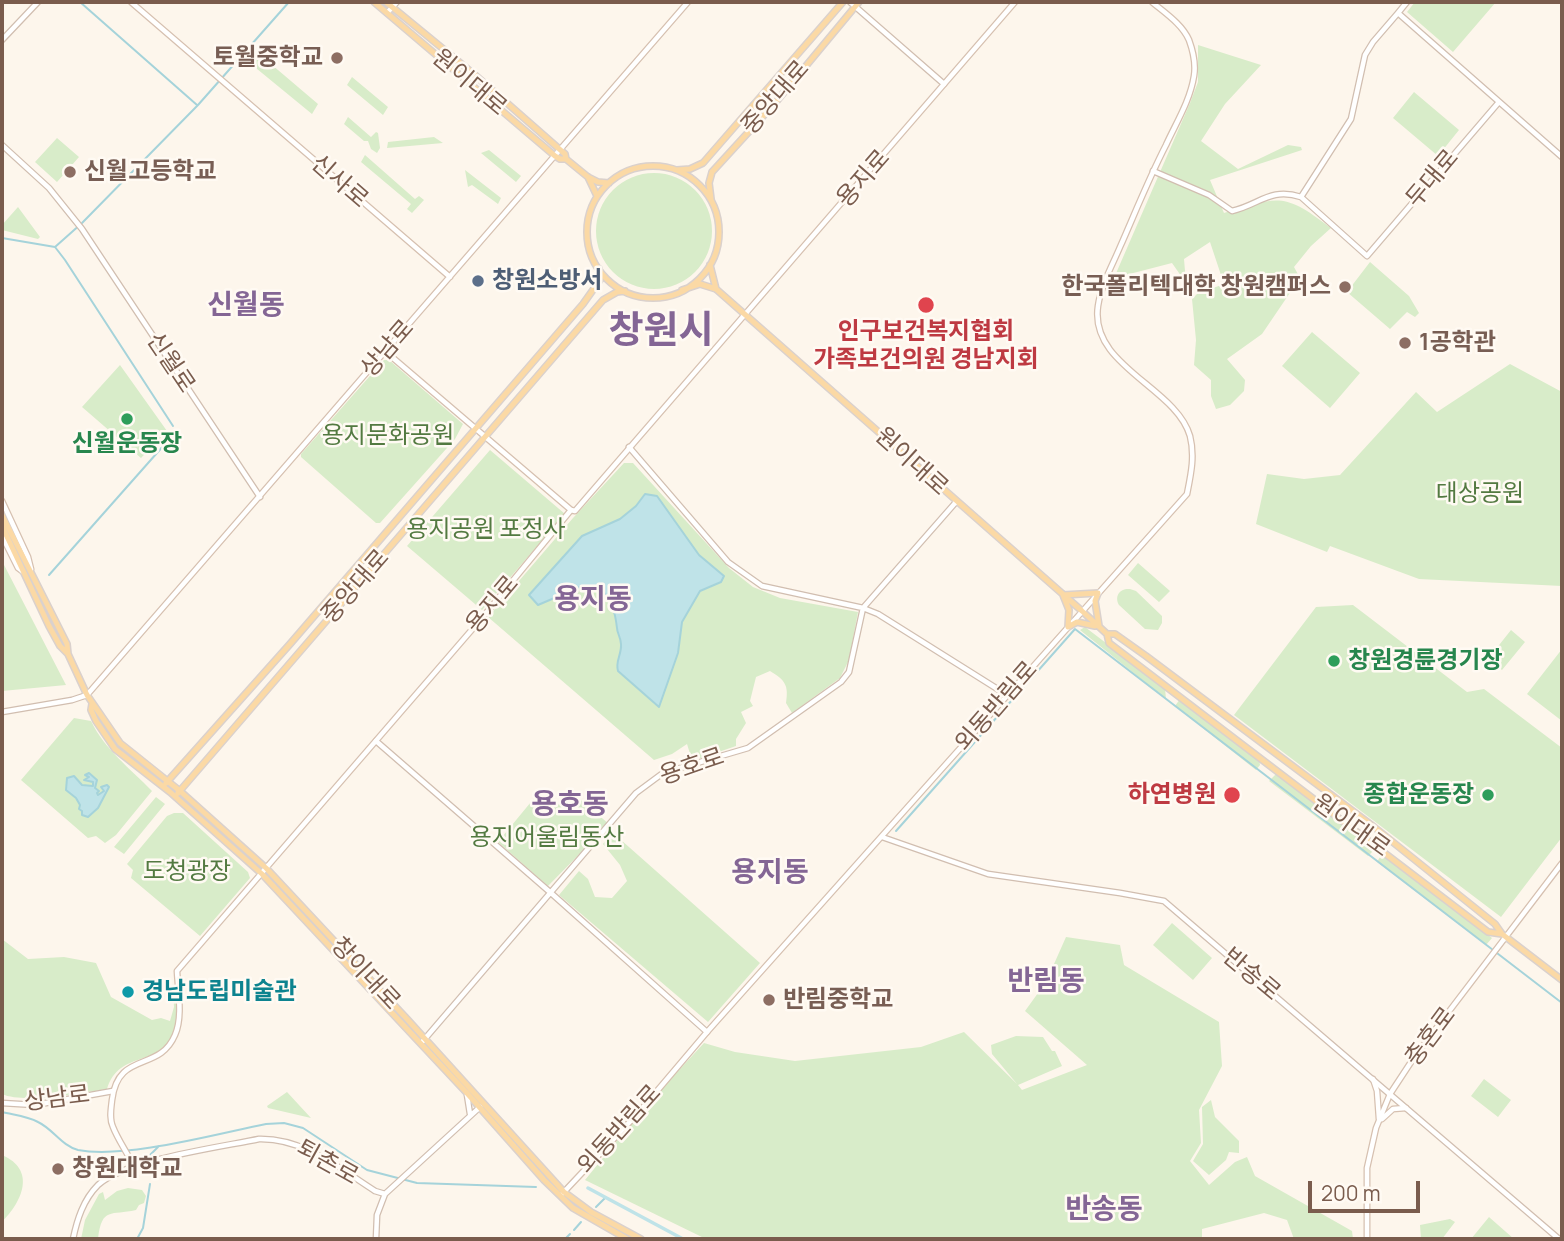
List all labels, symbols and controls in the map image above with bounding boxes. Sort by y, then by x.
place label: 토월중학교 [213,44,323,72]
street label: 원이대로 [426,44,512,122]
marker: 토월중학교 [329,50,345,66]
street label: 중앙대로 [736,55,816,141]
street label: 두대로 [1401,144,1465,214]
street label: 용지로 [831,145,897,213]
street label: 신사로 [305,149,373,215]
place label: 신월고등학교 [84,158,216,186]
marker: 신월고등학교 [62,164,78,180]
place label: 창원소방서 [492,267,602,295]
marker: 창원소방서 [470,273,486,289]
place label: 한국폴리텍대학 창원캠퍼스 [1061,273,1331,301]
marker: 한국폴리텍대학 창원캠퍼스 [1337,279,1353,295]
district label: 신월동 [207,289,285,323]
marker: 인구보건복지협회 가족보건의원 경남지회 [916,295,936,315]
district label: 창원시 [609,309,713,355]
street label: 상남로 [355,315,421,383]
place label: 인구보건복지협회 가족보건의원 경남지회 [813,318,1039,374]
street label: 신월로 [140,327,200,399]
place label: 1공학관 [1419,329,1496,357]
marker: 1공학관 [1397,335,1413,351]
marker: 신월운동장 [119,411,135,427]
park label: 용지문화공원 [322,422,454,450]
street label: 원이대로 [869,422,953,502]
place label: 신월운동장 [72,430,182,458]
park label: 대상공원 [1436,480,1524,508]
park label: 용지공원 포정사 [406,516,566,544]
street label: 중앙대로 [316,544,396,630]
street label: 용지로 [461,570,525,640]
district label: 용지동 [554,583,632,617]
place label: 창원경륜경기장 [1348,647,1503,675]
marker: 창원경륜경기장 [1326,653,1342,669]
street label: 외동반림로 [950,656,1044,758]
street label: 용호로 [656,743,728,791]
place label: 하연병원 [1128,781,1216,809]
place label: 종합운동장 [1364,781,1474,809]
marker: 하연병원 [1222,785,1242,805]
marker: 종합운동장 [1480,787,1496,803]
district label: 용호동 [531,788,609,822]
street label: 원이대로 [1307,788,1395,864]
park label: 용지어울림동산 [470,824,624,852]
district label: 용지동 [731,856,809,890]
park label: 도청광장 [143,858,231,886]
street label: 창이대로 [324,932,406,1016]
street label: 반송로 [1216,943,1286,1007]
district label: 반림동 [1007,965,1085,999]
place label: 경남도립미술관 [142,978,297,1006]
marker: 경남도립미술관 [120,984,136,1000]
place label: 반림중학교 [783,986,893,1014]
marker: 반림중학교 [761,992,777,1008]
street label: 충혼로 [1400,1002,1462,1072]
street label: 외동반림로 [572,1079,668,1181]
street label: 상남로 [22,1081,92,1117]
street label: 퇴촌로 [291,1134,363,1192]
place label: 창원대학교 [72,1155,182,1183]
marker: 창원대학교 [50,1161,66,1177]
scale bar [1312,1168,1424,1212]
text: 200 m [1321,1179,1381,1207]
district label: 반송동 [1065,1193,1143,1227]

